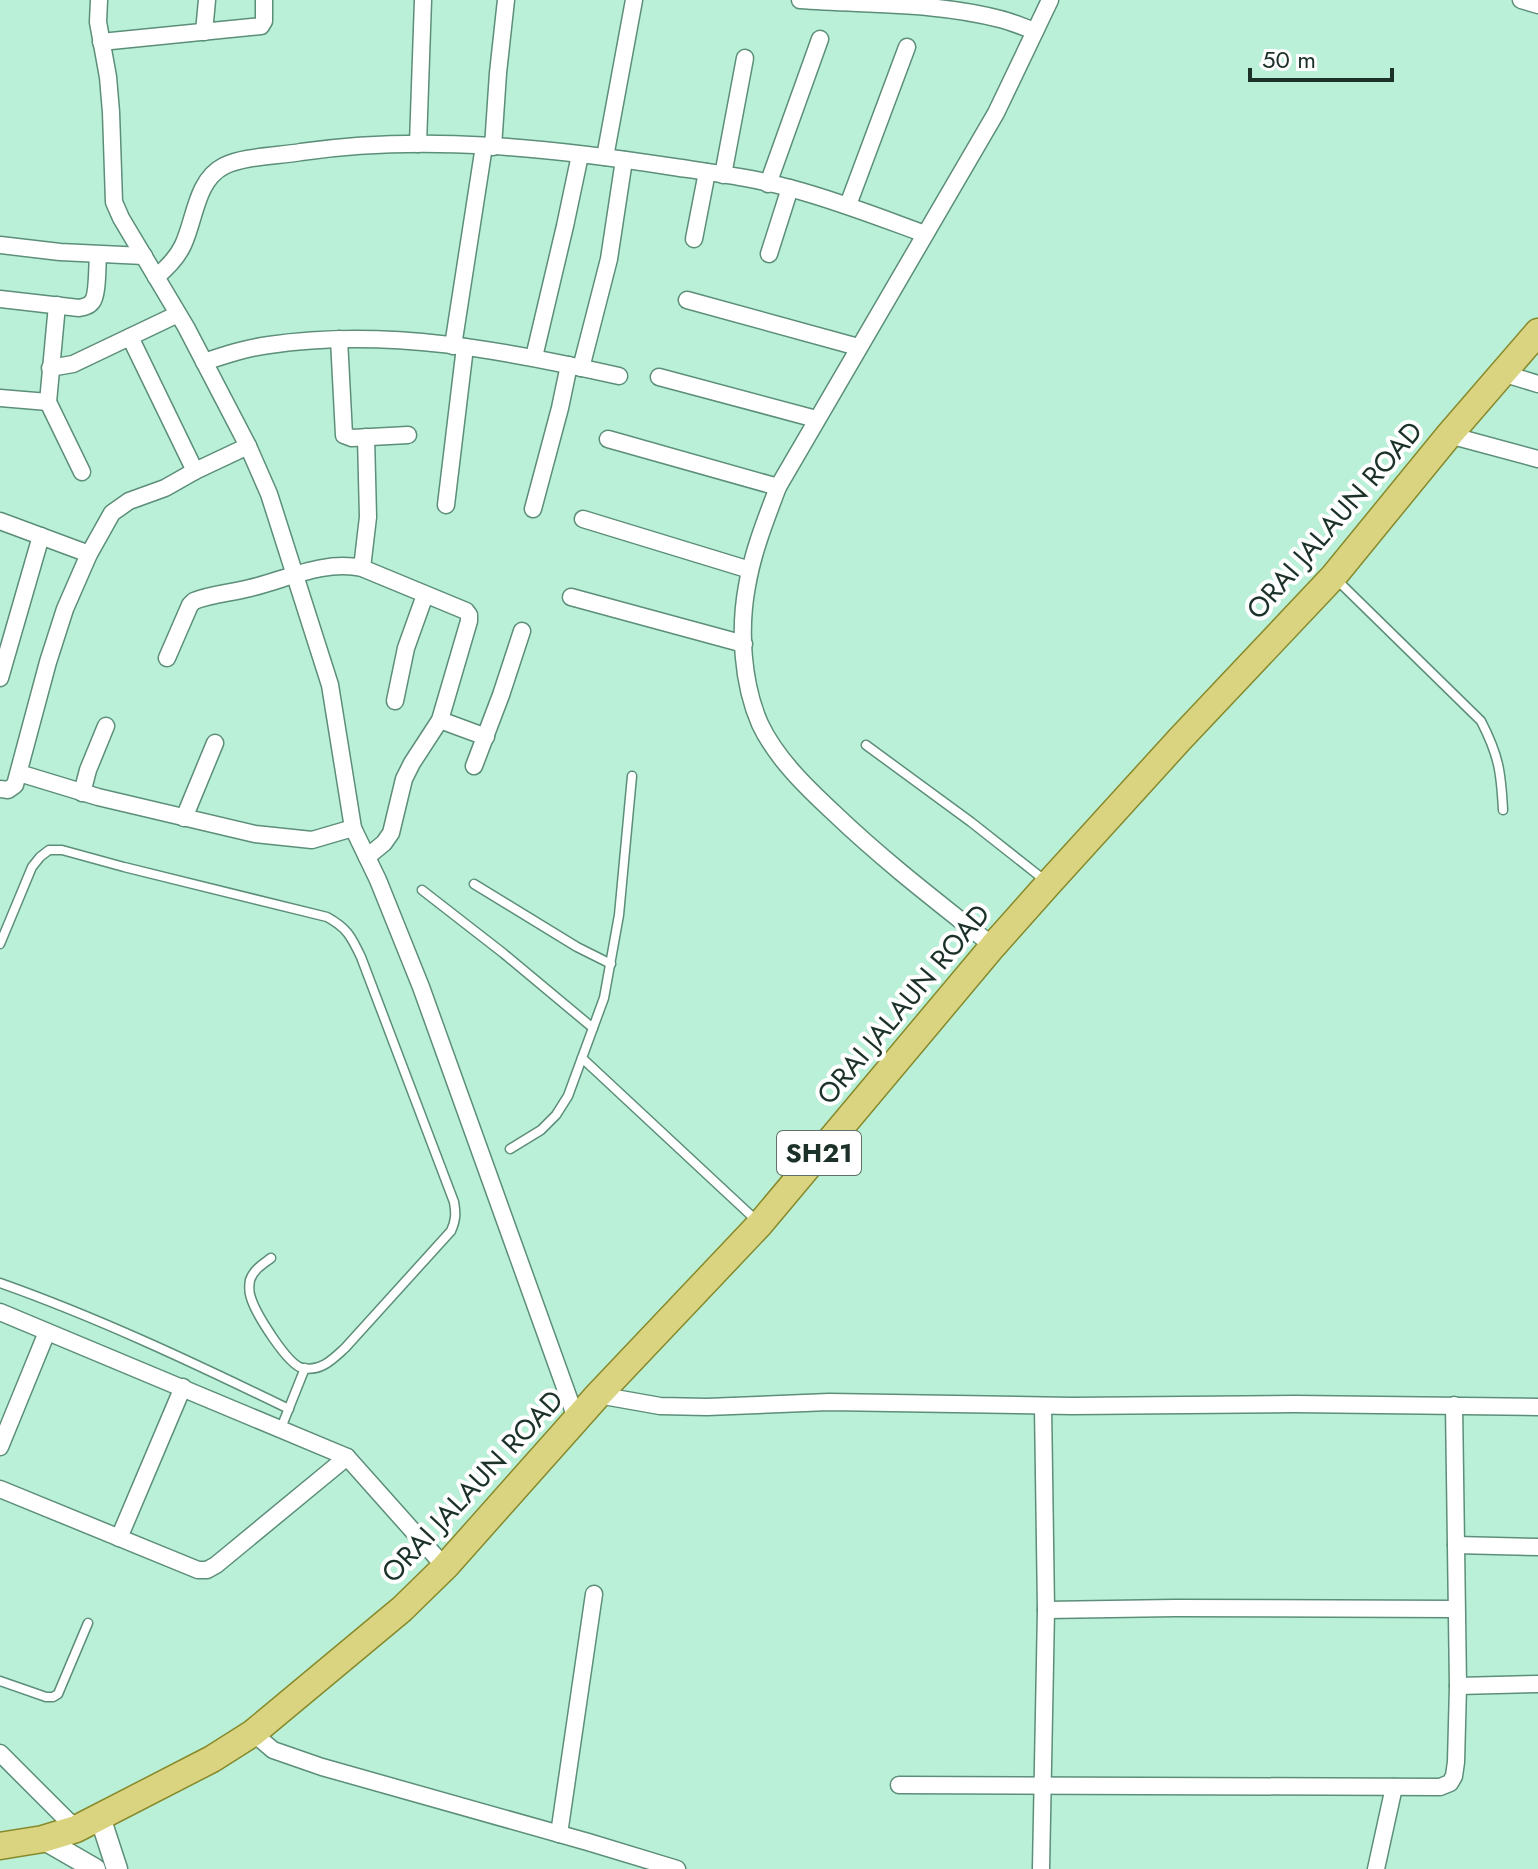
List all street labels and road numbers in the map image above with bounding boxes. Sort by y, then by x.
street label: ORAI JALAUN ROAD [1237,412,1432,628]
street label: ORAI JALAUN ROAD [807,895,1000,1114]
road number: SH21 [777,1131,861,1175]
street label: ORAI JALAUN ROAD [372,1381,573,1592]

